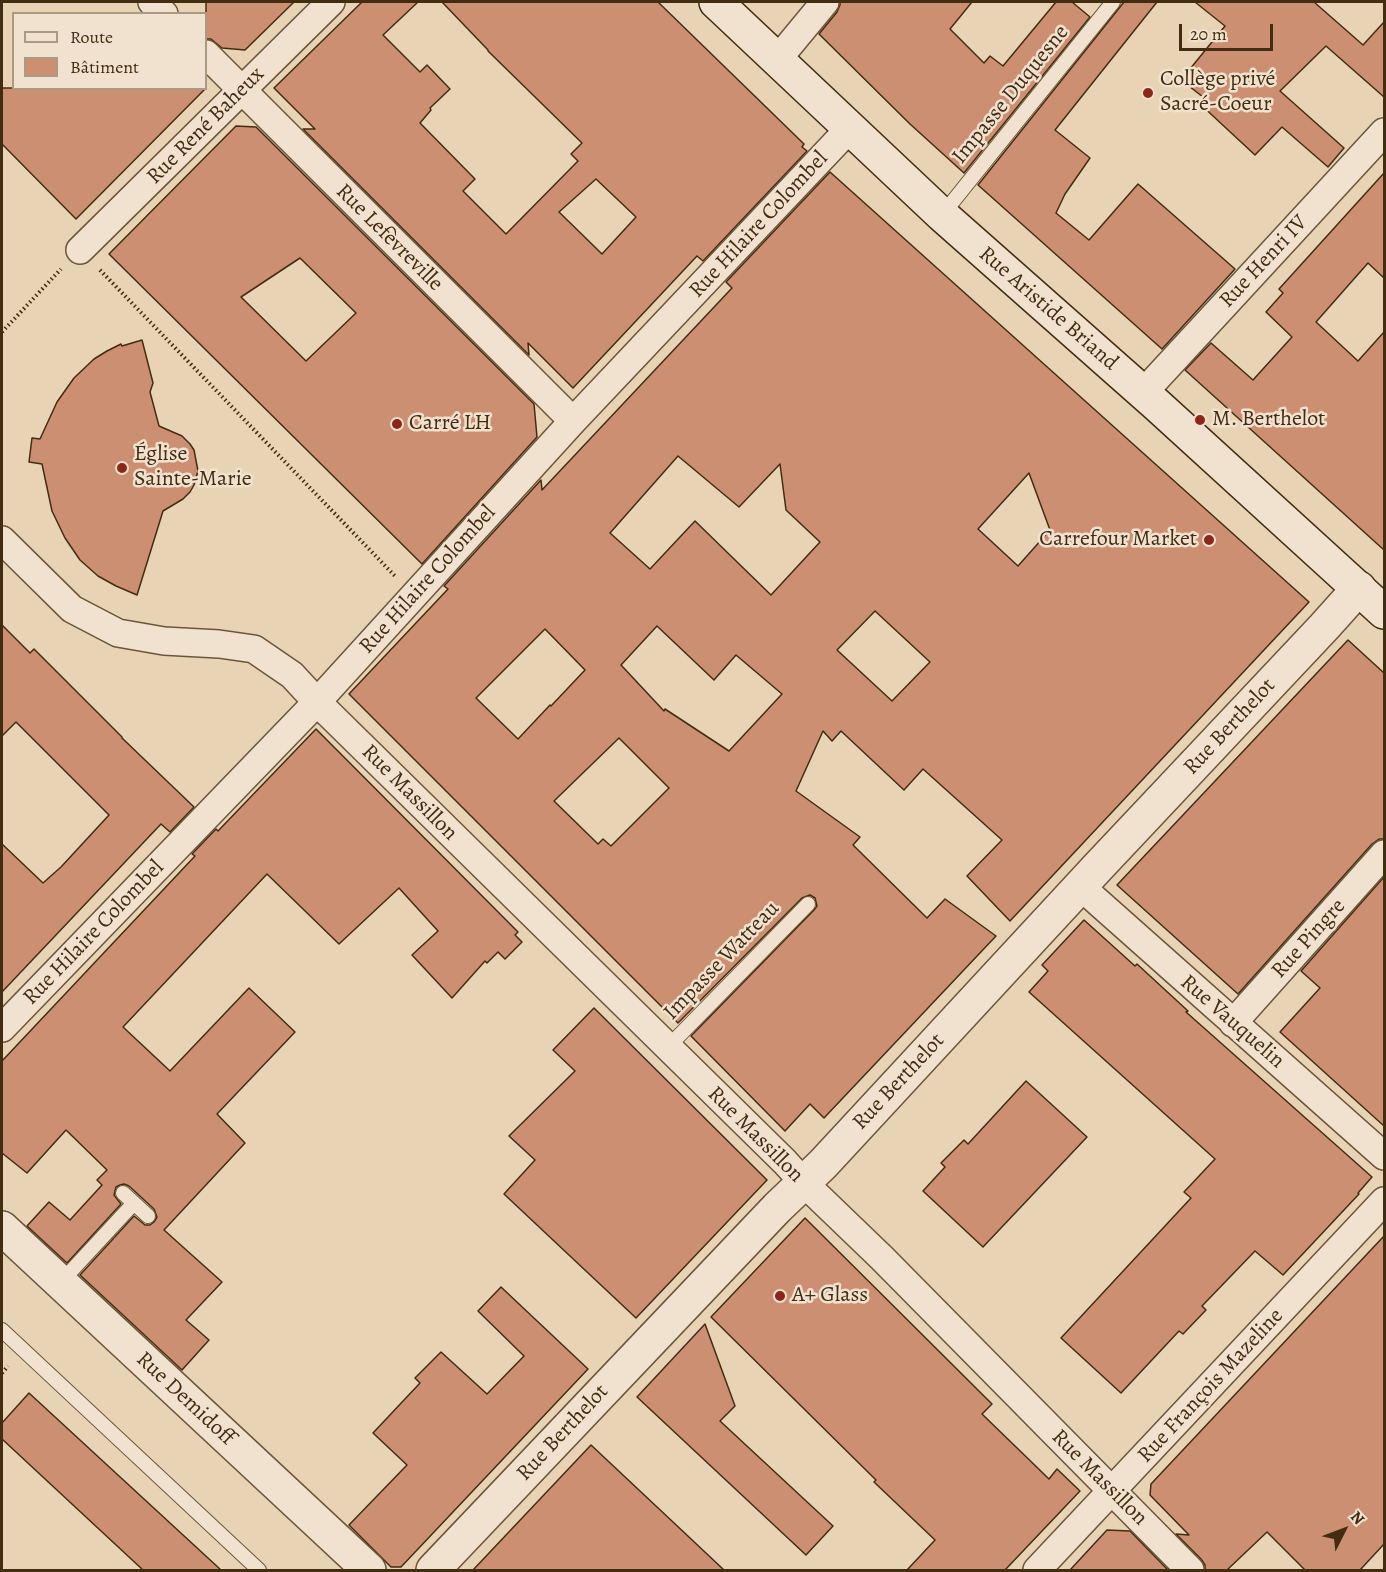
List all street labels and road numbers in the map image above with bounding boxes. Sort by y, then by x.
street label: Impasse Duquesne [947,20,1075,170]
street label: Rue René Baheux [142,62,270,190]
street label: Rue Hilaire Colombel [684,146,834,304]
street label: Rue Lefèvreville [330,179,448,297]
street label: Rue Henri IV [1214,210,1314,314]
street label: Rue Aristide Briand [973,241,1123,377]
street label: Rue Hilaire Colombel [354,500,502,660]
street label: Rue Berthelot [1179,673,1281,781]
street label: Rue Massillon [355,739,463,847]
street label: Rue Hilaire Colombel [18,855,170,1011]
street label: Rue Pingre [1266,894,1352,984]
street label: Impasse Watteau [659,896,785,1026]
street label: Rue Vauquelin [1174,970,1290,1074]
street label: Rue Berthelot [848,1028,950,1136]
street label: Rue Massillon [701,1081,809,1189]
street label: Rue François Mazeline [1133,1303,1289,1469]
street label: Rue Demidoff [130,1347,240,1451]
street label: Rue Berthelot [512,1379,614,1487]
street label: Rue Massillon [1045,1424,1153,1532]

